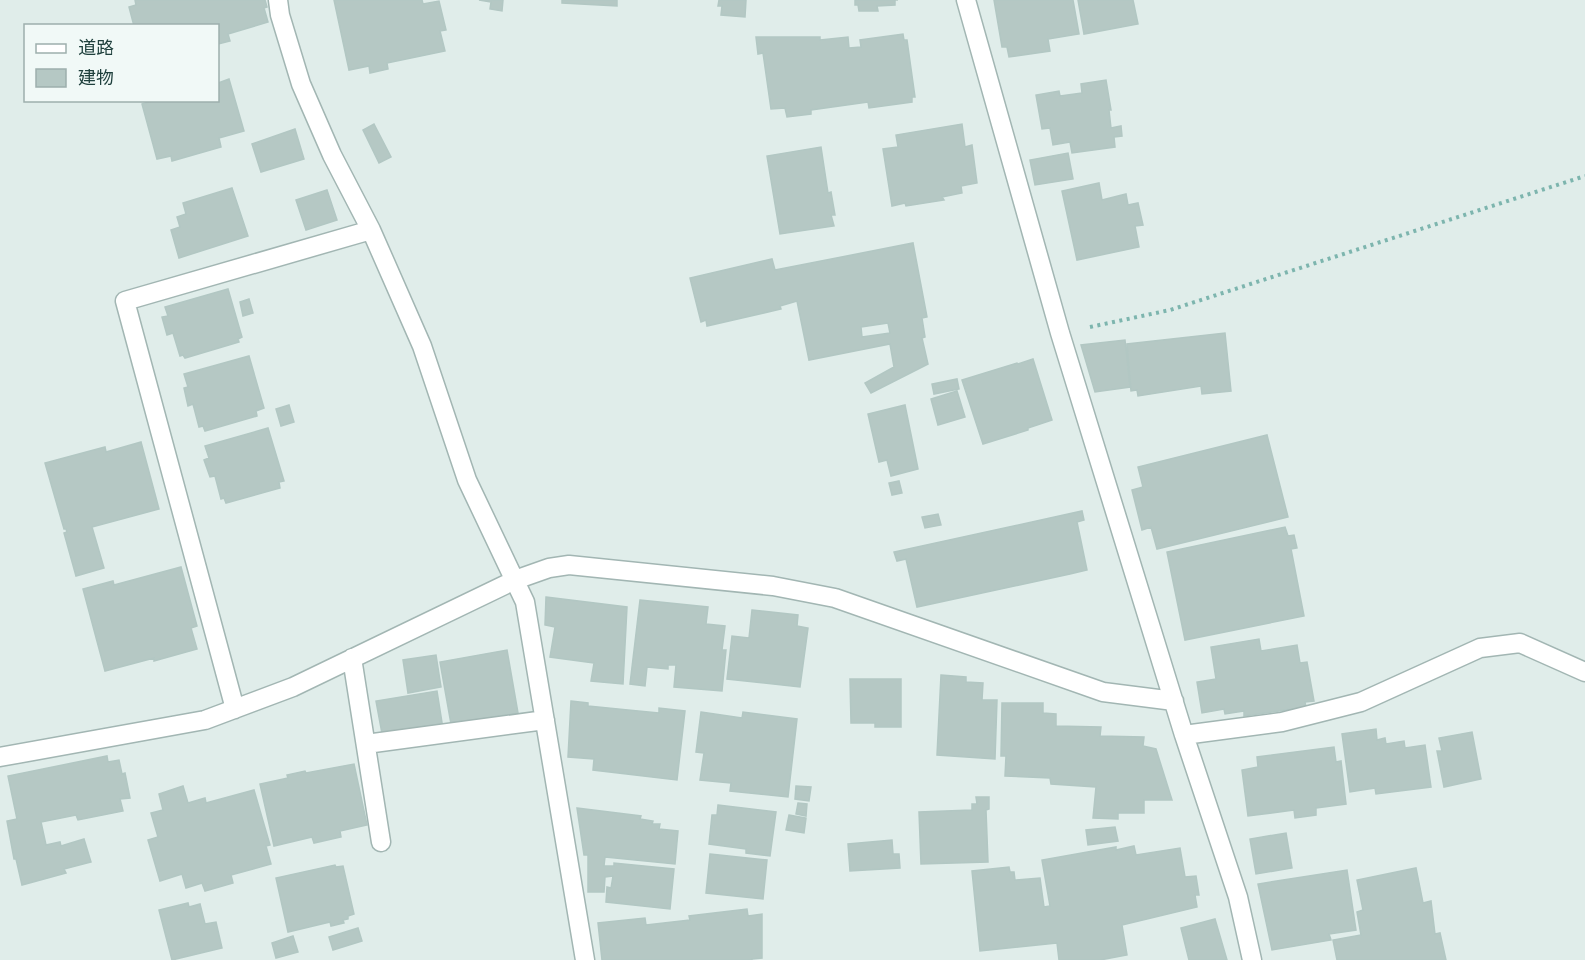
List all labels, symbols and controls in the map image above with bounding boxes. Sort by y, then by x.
legend [24,24,219,102]
text: 道路 [78,37,114,59]
text: 建物 [78,67,114,89]

